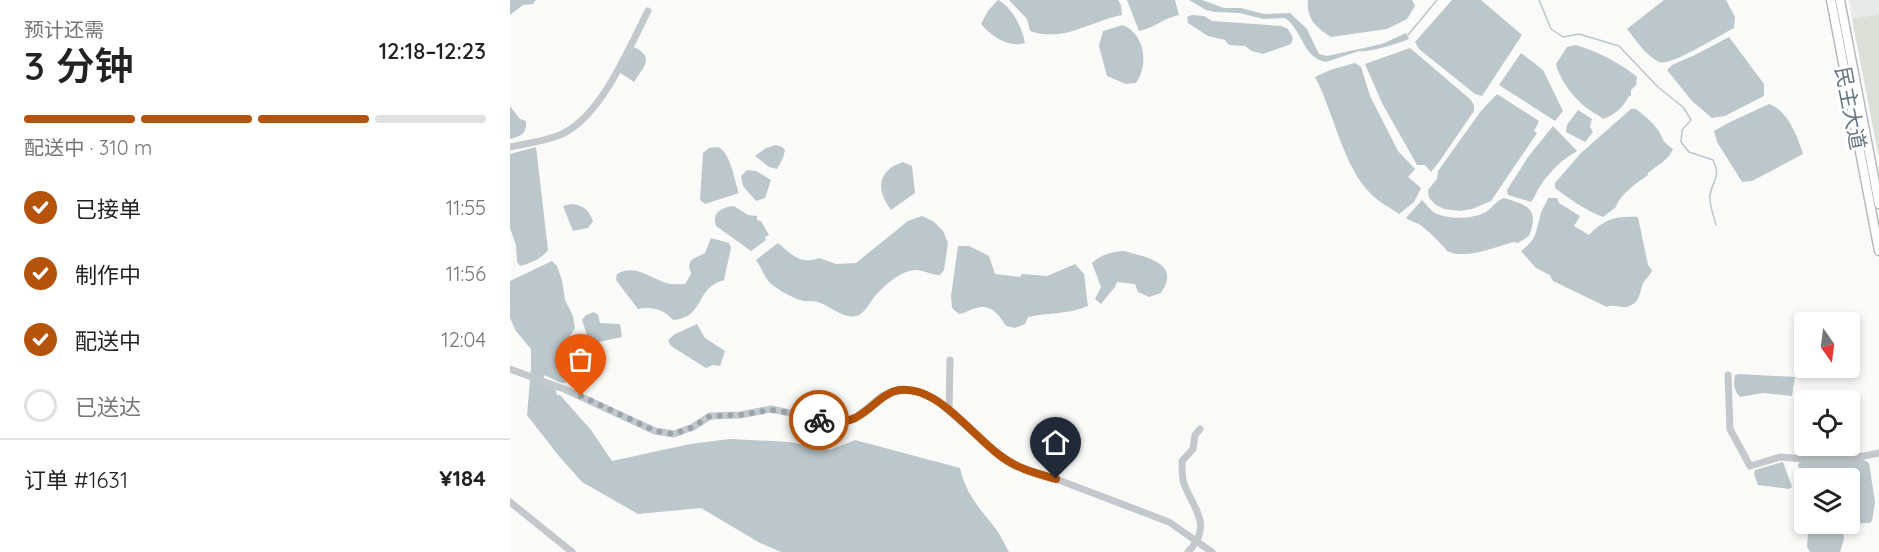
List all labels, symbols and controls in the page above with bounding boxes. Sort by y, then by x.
text: 预计还需 [24,17,104,42]
text: 12:18–12:23 [379,37,486,65]
text: 3 分钟 [24,41,134,90]
street label: 民主大道 [1830,64,1872,152]
text: 配送中 · 310 m [24,135,152,160]
icon: check [24,191,57,224]
text: 已接单 [75,195,141,223]
text: 11:55 [446,195,486,220]
icon: check [24,257,57,290]
text: 制作中 [75,261,141,289]
text: 11:56 [446,261,486,286]
north arrow [1794,312,1860,378]
map controls [1794,312,1860,534]
icon: check [24,323,57,356]
text: 配送中 [75,327,141,355]
text: 12:04 [441,327,486,352]
pin [555,334,606,396]
icon: bag [564,343,597,376]
courier [789,390,849,450]
button: locate [1794,390,1860,456]
text: 已送达 [75,393,141,421]
icon: bike [803,404,836,437]
pin [1030,417,1081,479]
icon: home [1039,426,1072,459]
text: ¥184 [439,464,486,492]
text: 订单 #1631 [24,466,128,494]
button: layers [1794,468,1860,534]

